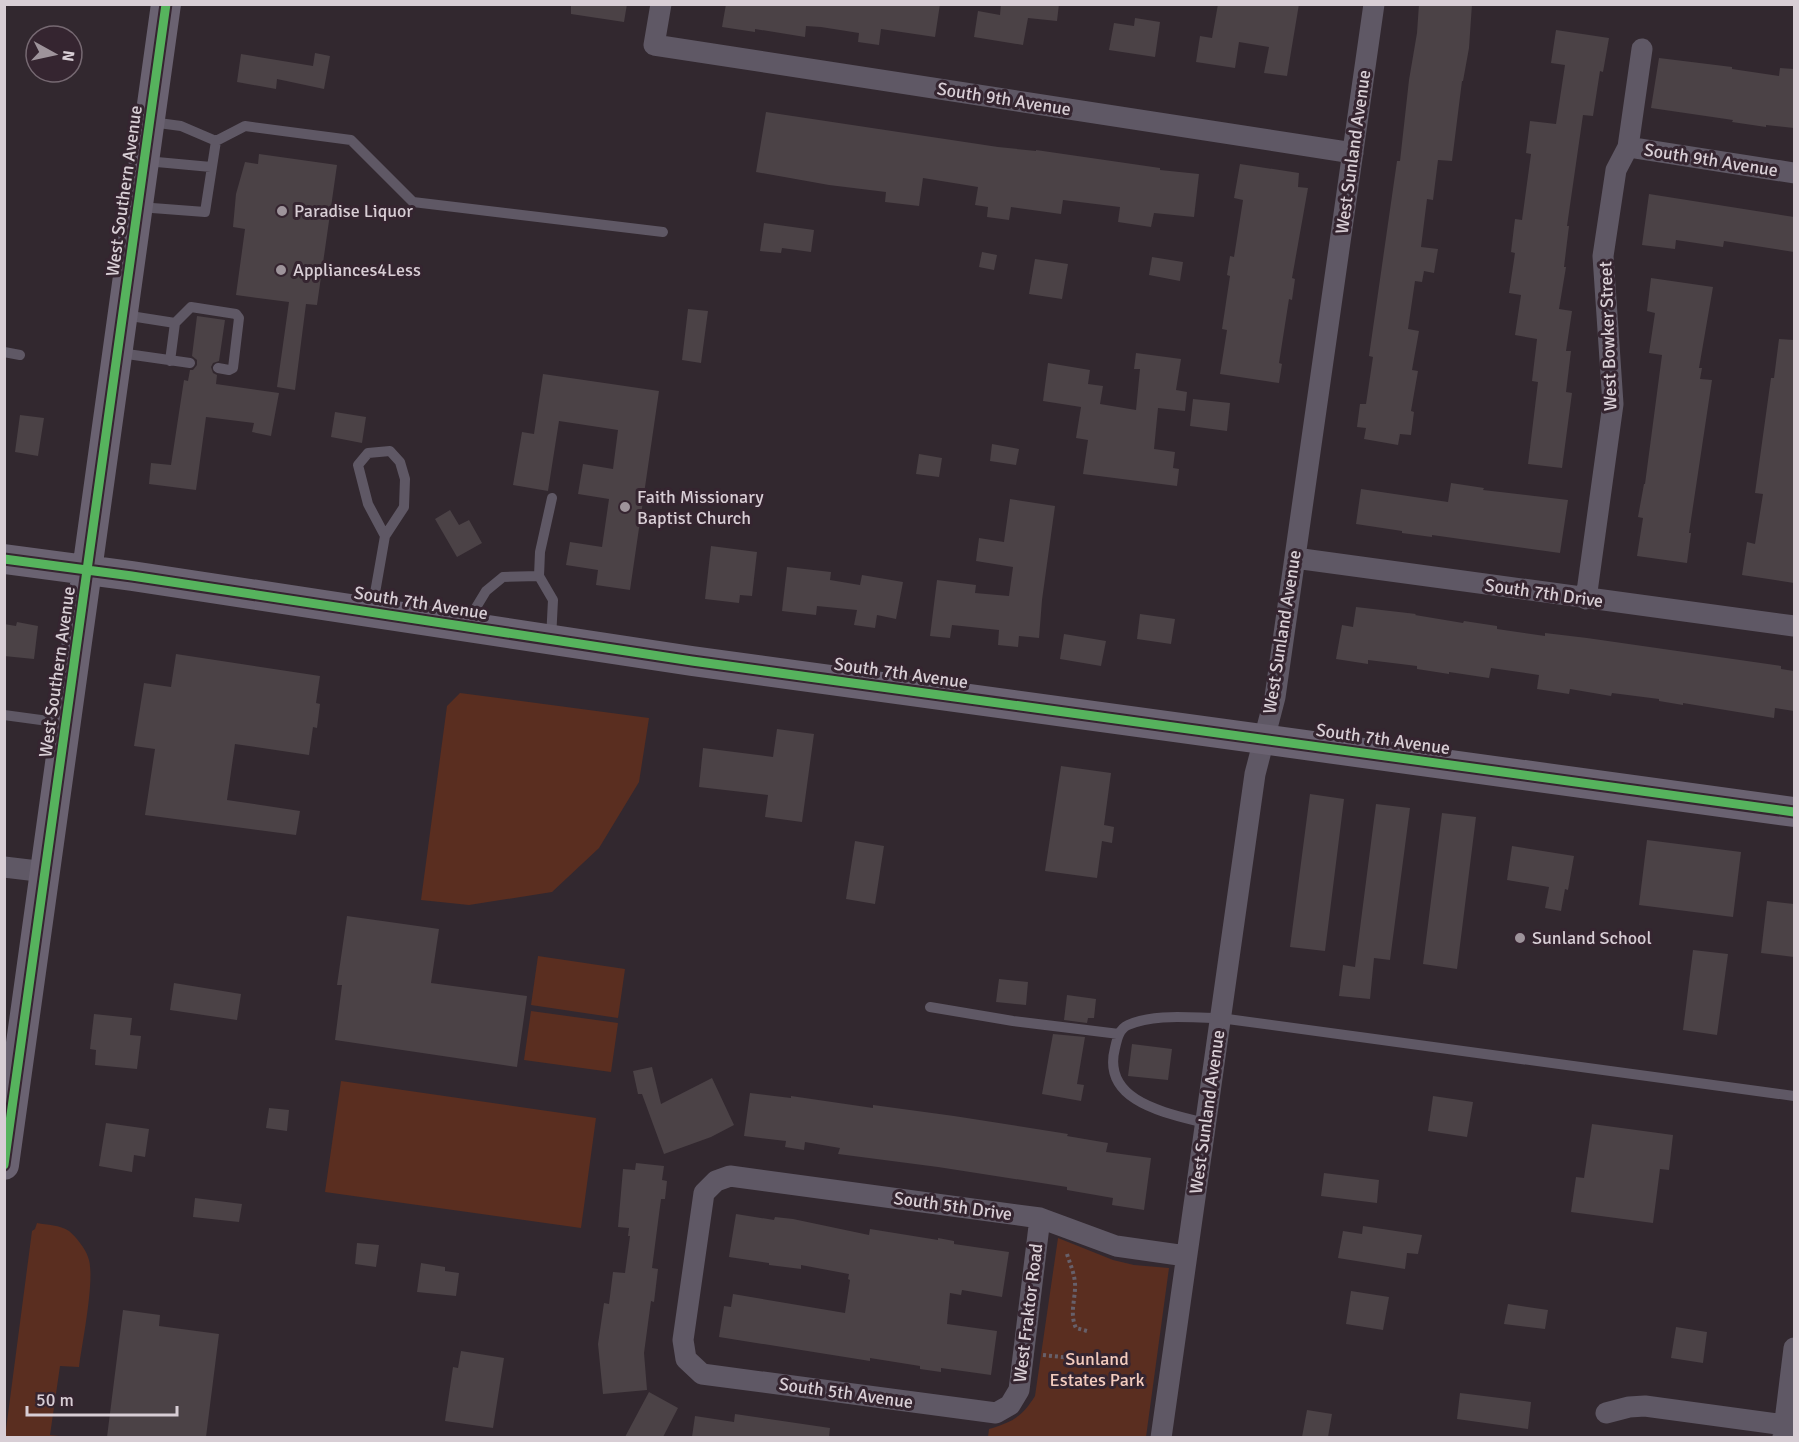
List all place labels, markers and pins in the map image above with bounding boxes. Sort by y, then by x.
place label: Paradise Liquor [294,200,413,222]
marker: Paradise Liquor [275,204,289,218]
place label: Appliances4Less [293,259,421,281]
marker: Appliances4Less [274,263,288,277]
place label: Faith Missionary Baptist Church [637,486,764,529]
marker: Faith Missionary Baptist Church [618,500,632,514]
place label: Sunland School [1532,927,1652,949]
marker: Sunland School [1513,931,1527,945]

